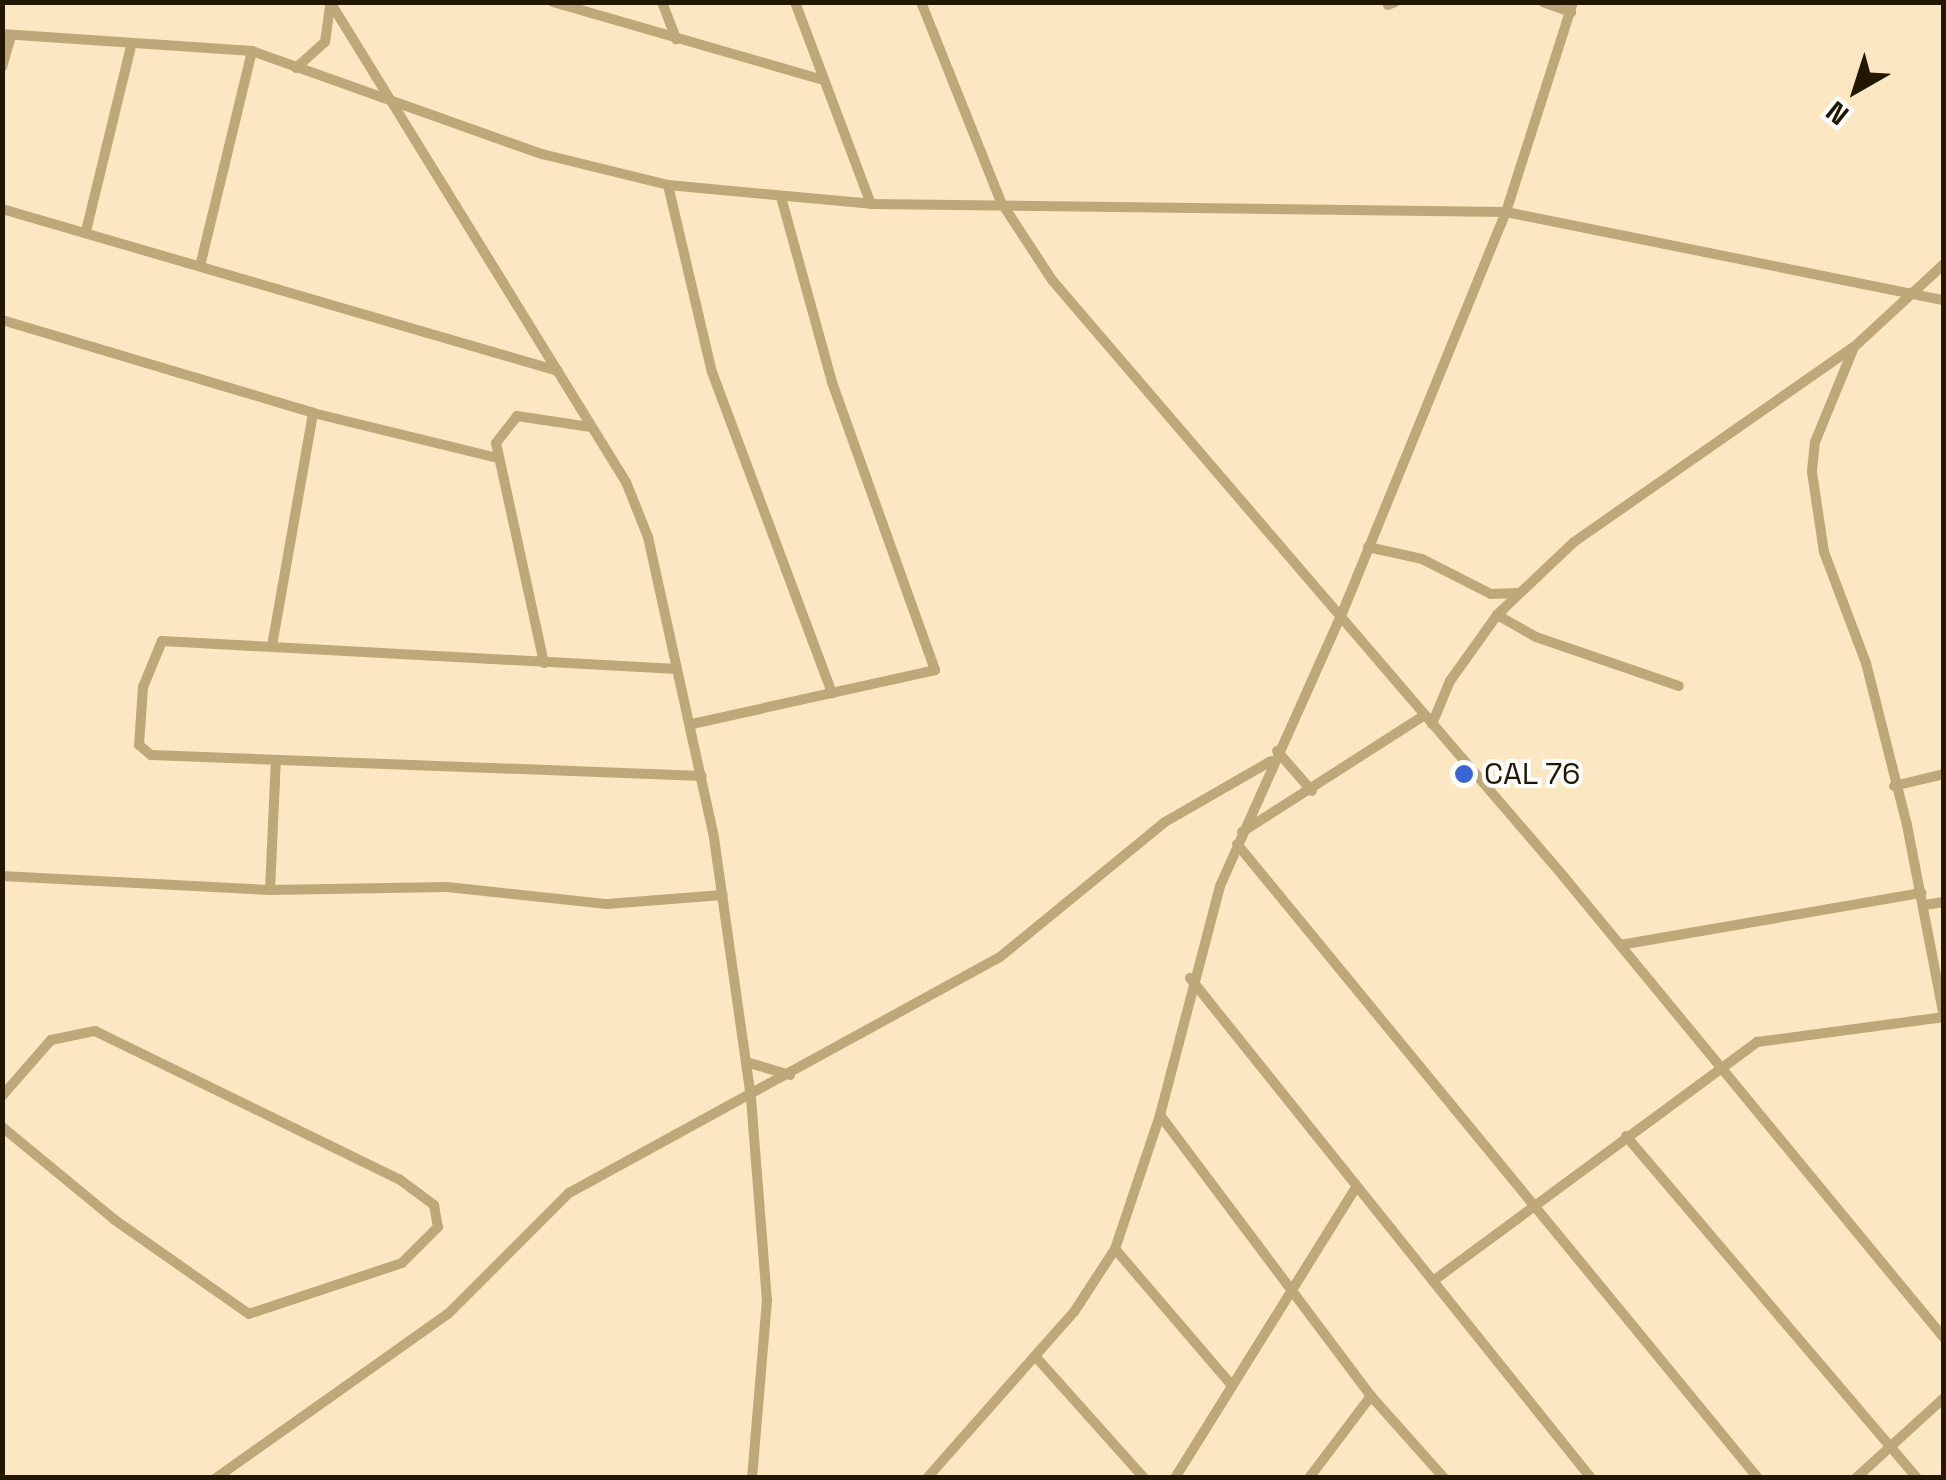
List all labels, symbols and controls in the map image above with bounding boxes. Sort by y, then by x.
north arrow [1806,40,1906,140]
text: N [1819,93,1856,133]
place label: CAL 76 [1484,756,1581,792]
marker: CAL 76 [1453,763,1475,785]

